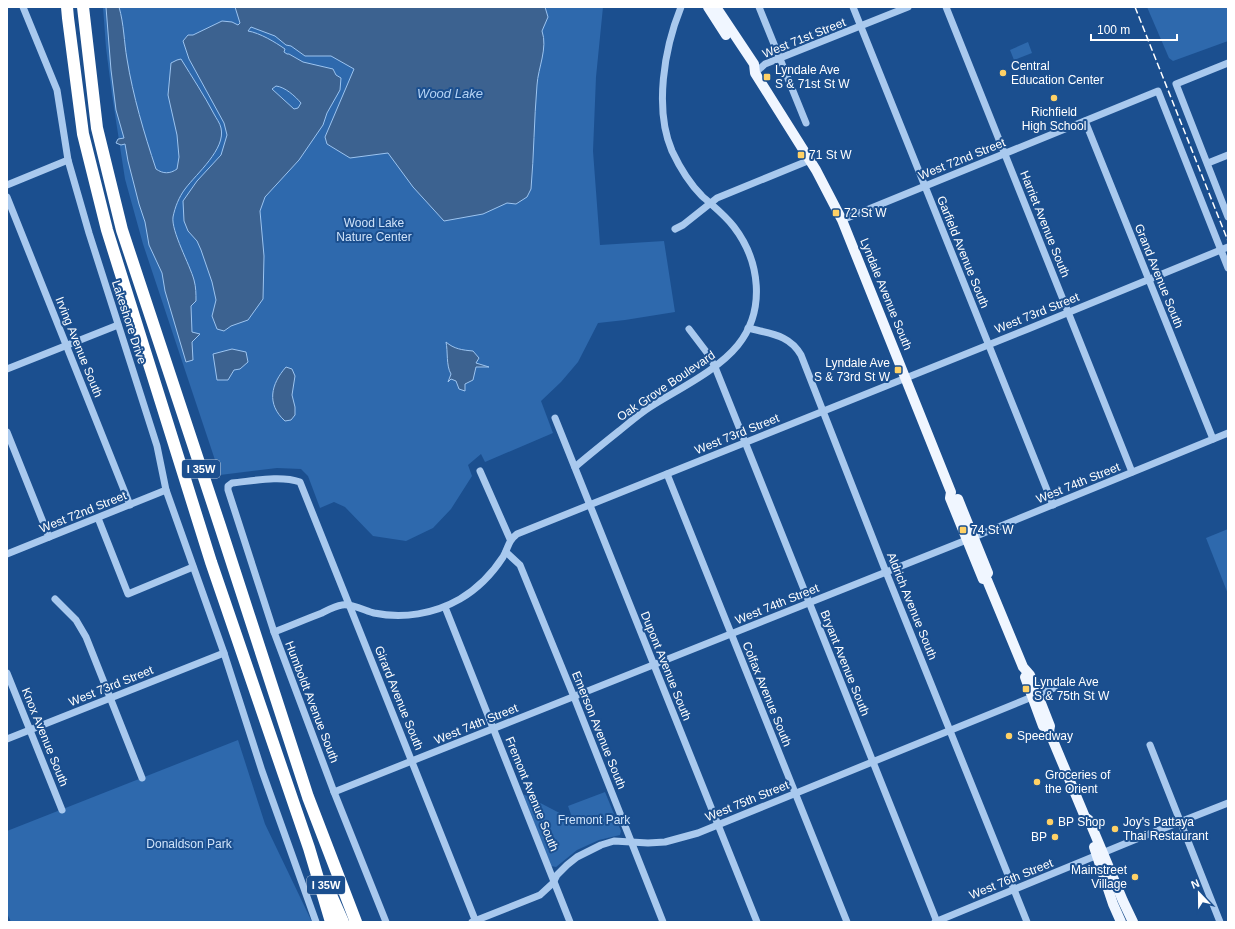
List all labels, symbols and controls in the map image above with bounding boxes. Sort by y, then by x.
street label: West 71st Street [760,15,848,61]
scale bar [1091,16,1177,42]
text: 100 m [1097,23,1130,37]
place label: Central Education Center [1011,59,1104,87]
place label: Lyndale Ave S & 71st St W [775,63,850,91]
marker: Central Education Center [998,68,1008,78]
marker: Lyndale Ave S & 71st St W [762,72,772,82]
water label: Wood Lake [417,86,483,101]
marker: Richfield High School [1049,93,1059,103]
place label: Richfield High School [1022,105,1086,133]
street label: West 72nd Street [916,135,1008,183]
place label: 71 St W [809,148,852,162]
marker: 71 St W [796,150,806,160]
street label: Harriet Avenue South [1017,169,1073,279]
street label: Garfield Avenue South [934,194,992,310]
place label: 72 St W [844,206,887,220]
marker: 72 St W [831,208,841,218]
park label: Wood Lake Nature Center [336,216,412,244]
street label: Grand Avenue South [1132,222,1186,330]
street label: Lyndale Avenue South [857,236,915,352]
street label: Lakeshore Drive [109,278,149,366]
street label: West 73rd Street [993,289,1082,336]
street label: Irving Avenue South [52,295,106,399]
street label: Oak Grove Boulevard [614,348,718,424]
place label: Lyndale Ave S & 73rd St W [814,356,891,384]
marker: Lyndale Ave S & 73rd St W [893,365,903,375]
street label: West 73rd Street [693,410,782,457]
road number: I 35W [182,460,220,478]
street label: West 74th Street [1034,460,1123,506]
street label: West 72nd Street [37,488,129,536]
place label: 74 St W [971,523,1014,537]
marker: 74 St W [958,525,968,535]
street label: Aldrich Avenue South [884,550,940,662]
street label: West 74th Street [733,581,822,627]
street label: Bryant Avenue South [817,608,873,718]
street label: Dupont Avenue South [638,609,694,723]
street label: Humboldt Avenue South [282,639,342,765]
street label: Colfax Avenue South [740,640,794,748]
street label: Girard Avenue South [372,644,426,752]
street label: West 73rd Street [67,662,156,709]
street label: Emerson Avenue South [569,669,629,791]
place label: Lyndale Ave S & 75th St W [1034,675,1110,703]
marker: Lyndale Ave S & 75th St W [1021,684,1031,694]
street label: Knox Avenue South [19,686,71,788]
street label: West 74th Street [432,701,521,747]
place label: Speedway [1017,729,1073,743]
marker: Speedway [1004,731,1014,741]
street label: Fremont Avenue South [503,735,561,853]
place label: Groceries of the Orient [1045,768,1111,796]
marker: Groceries of the Orient [1032,777,1042,787]
street label: West 75th Street [703,778,792,824]
park label: Fremont Park [558,813,631,827]
place label: BP Shop [1058,815,1105,829]
place label: Joy's Pattaya Thai Restaurant [1123,815,1209,843]
marker: BP Shop [1045,817,1055,827]
marker: Joy's Pattaya Thai Restaurant [1110,824,1120,834]
place label: BP [1031,830,1047,844]
marker: BP [1050,832,1060,842]
park label: Donaldson Park [146,837,233,851]
street label: West 76th Street [967,856,1056,902]
place label: Mainstreet Village [1071,863,1128,891]
marker: Mainstreet Village [1130,872,1140,882]
north arrow [1179,873,1219,913]
road number: I 35W [307,876,345,894]
text: N [1189,877,1201,891]

